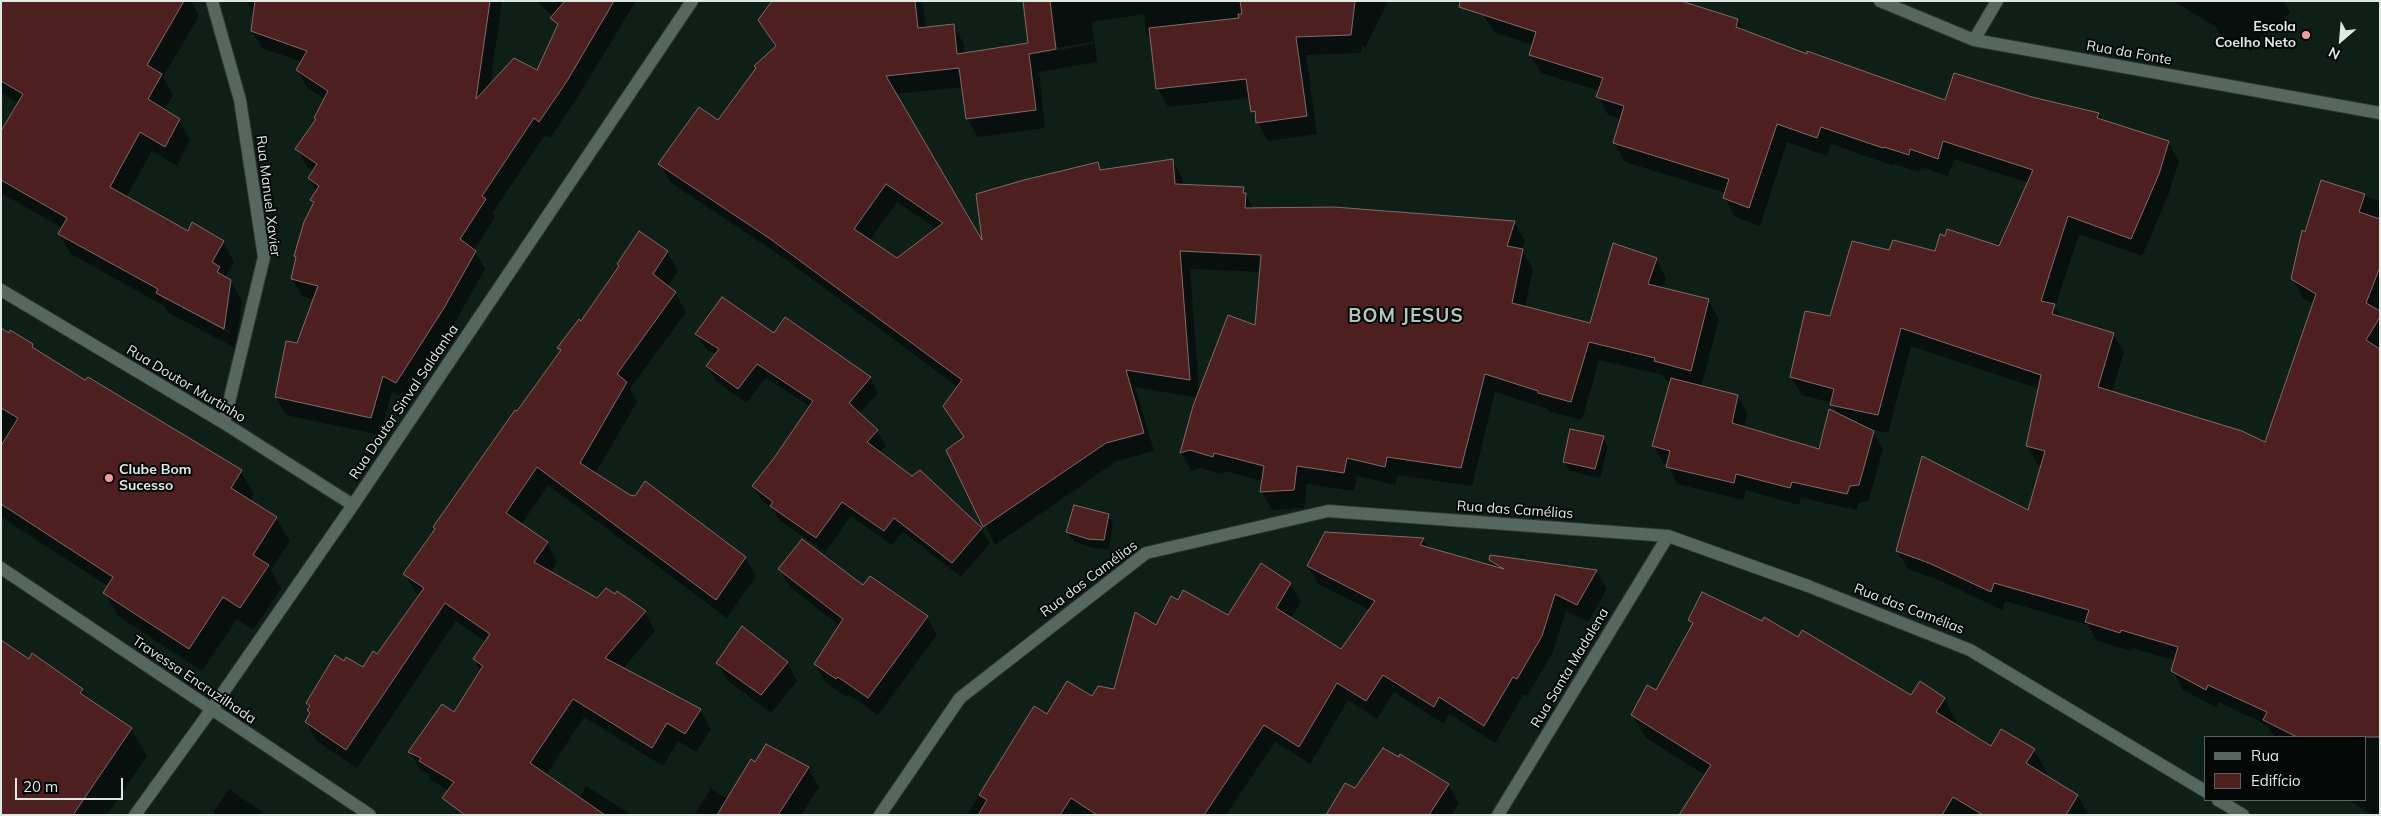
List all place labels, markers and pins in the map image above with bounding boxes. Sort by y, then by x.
place label: Escola Coelho Neto [2215,19,2296,52]
marker: Escola Coelho Neto [2300,29,2312,41]
place label: Clube Bom Sucesso [119,462,191,494]
marker: Clube Bom Sucesso [103,472,115,484]

